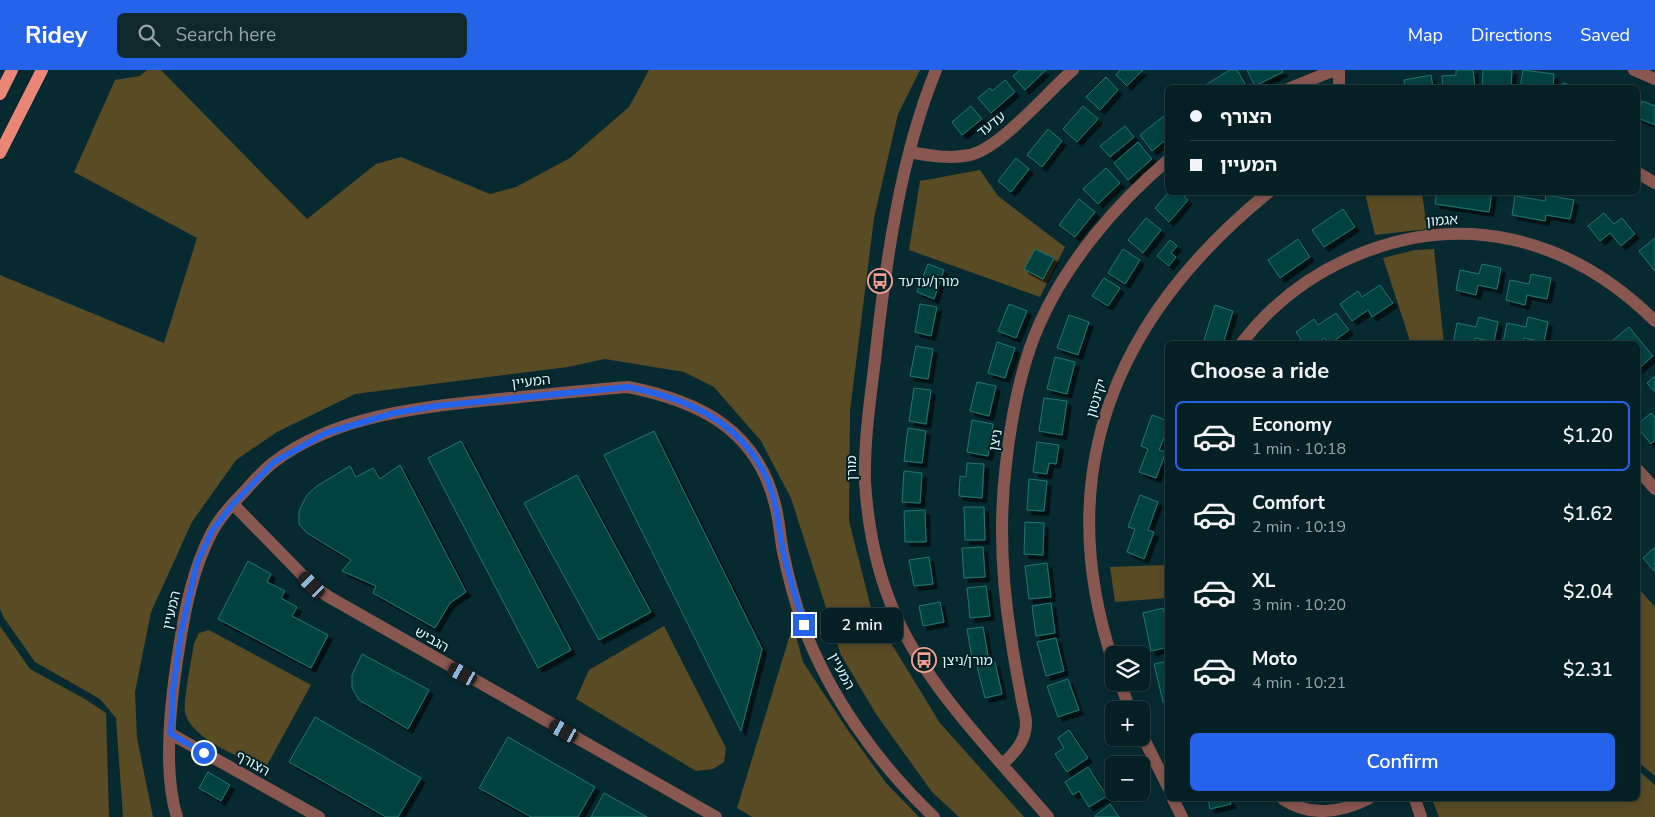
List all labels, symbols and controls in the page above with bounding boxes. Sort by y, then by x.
search box [117,13,467,58]
text: Ridey [25,19,87,51]
icon: search [135,21,163,49]
text: Search here [175,22,276,48]
text: Map [1408,23,1443,47]
text: Directions [1471,23,1552,47]
text: Saved [1580,23,1630,47]
text: הצורף [1220,104,1272,130]
street label: עדעד [973,107,1010,142]
text: המעיין [1220,152,1277,178]
street label: אגמון [1425,210,1459,231]
bus stop icon: מורן/עדעד [867,268,893,294]
place label: מורן/עדעד [898,272,959,291]
text: Choose a ride [1190,356,1329,386]
street label: המעיין [511,370,552,393]
street label: יקינטון [1082,376,1111,420]
text: Economy [1252,412,1332,438]
icon: car [1192,414,1237,459]
text: $1.20 [1563,423,1613,449]
street label: ניצן [984,428,1007,452]
text: 1 min · 10:18 [1252,438,1346,460]
street label: מורן [842,455,861,481]
text: Comfort [1252,490,1325,516]
icon: car [1192,492,1237,537]
text: $1.62 [1563,501,1613,527]
text: 2 min · 10:19 [1252,516,1346,538]
text: XL [1252,568,1275,594]
car [296,569,327,601]
icon: car [1192,570,1237,615]
text: $2.04 [1563,579,1613,605]
street label: המעיין [158,589,185,631]
text: 3 min · 10:20 [1252,594,1346,616]
callout: 2 min [822,608,904,642]
route end [793,614,815,636]
text: 2 min [842,614,882,636]
street label: הגביש [411,622,452,657]
map controls [1105,646,1150,801]
button: layers [1105,646,1150,691]
text: Moto [1252,646,1298,672]
bus stop icon: מורן/ניצן [911,647,937,673]
icon: car [1192,648,1237,693]
street label: המעיין [824,649,859,693]
place label: מורן/ניצן [942,651,993,670]
text: $2.31 [1563,657,1613,683]
car [446,660,479,688]
text: 4 min · 10:21 [1252,672,1346,694]
button: + [1105,701,1150,746]
car [547,717,580,745]
button: Confirm [1190,733,1615,791]
route start [193,742,215,764]
street label: הצורף [232,746,273,781]
button: − [1105,756,1150,801]

